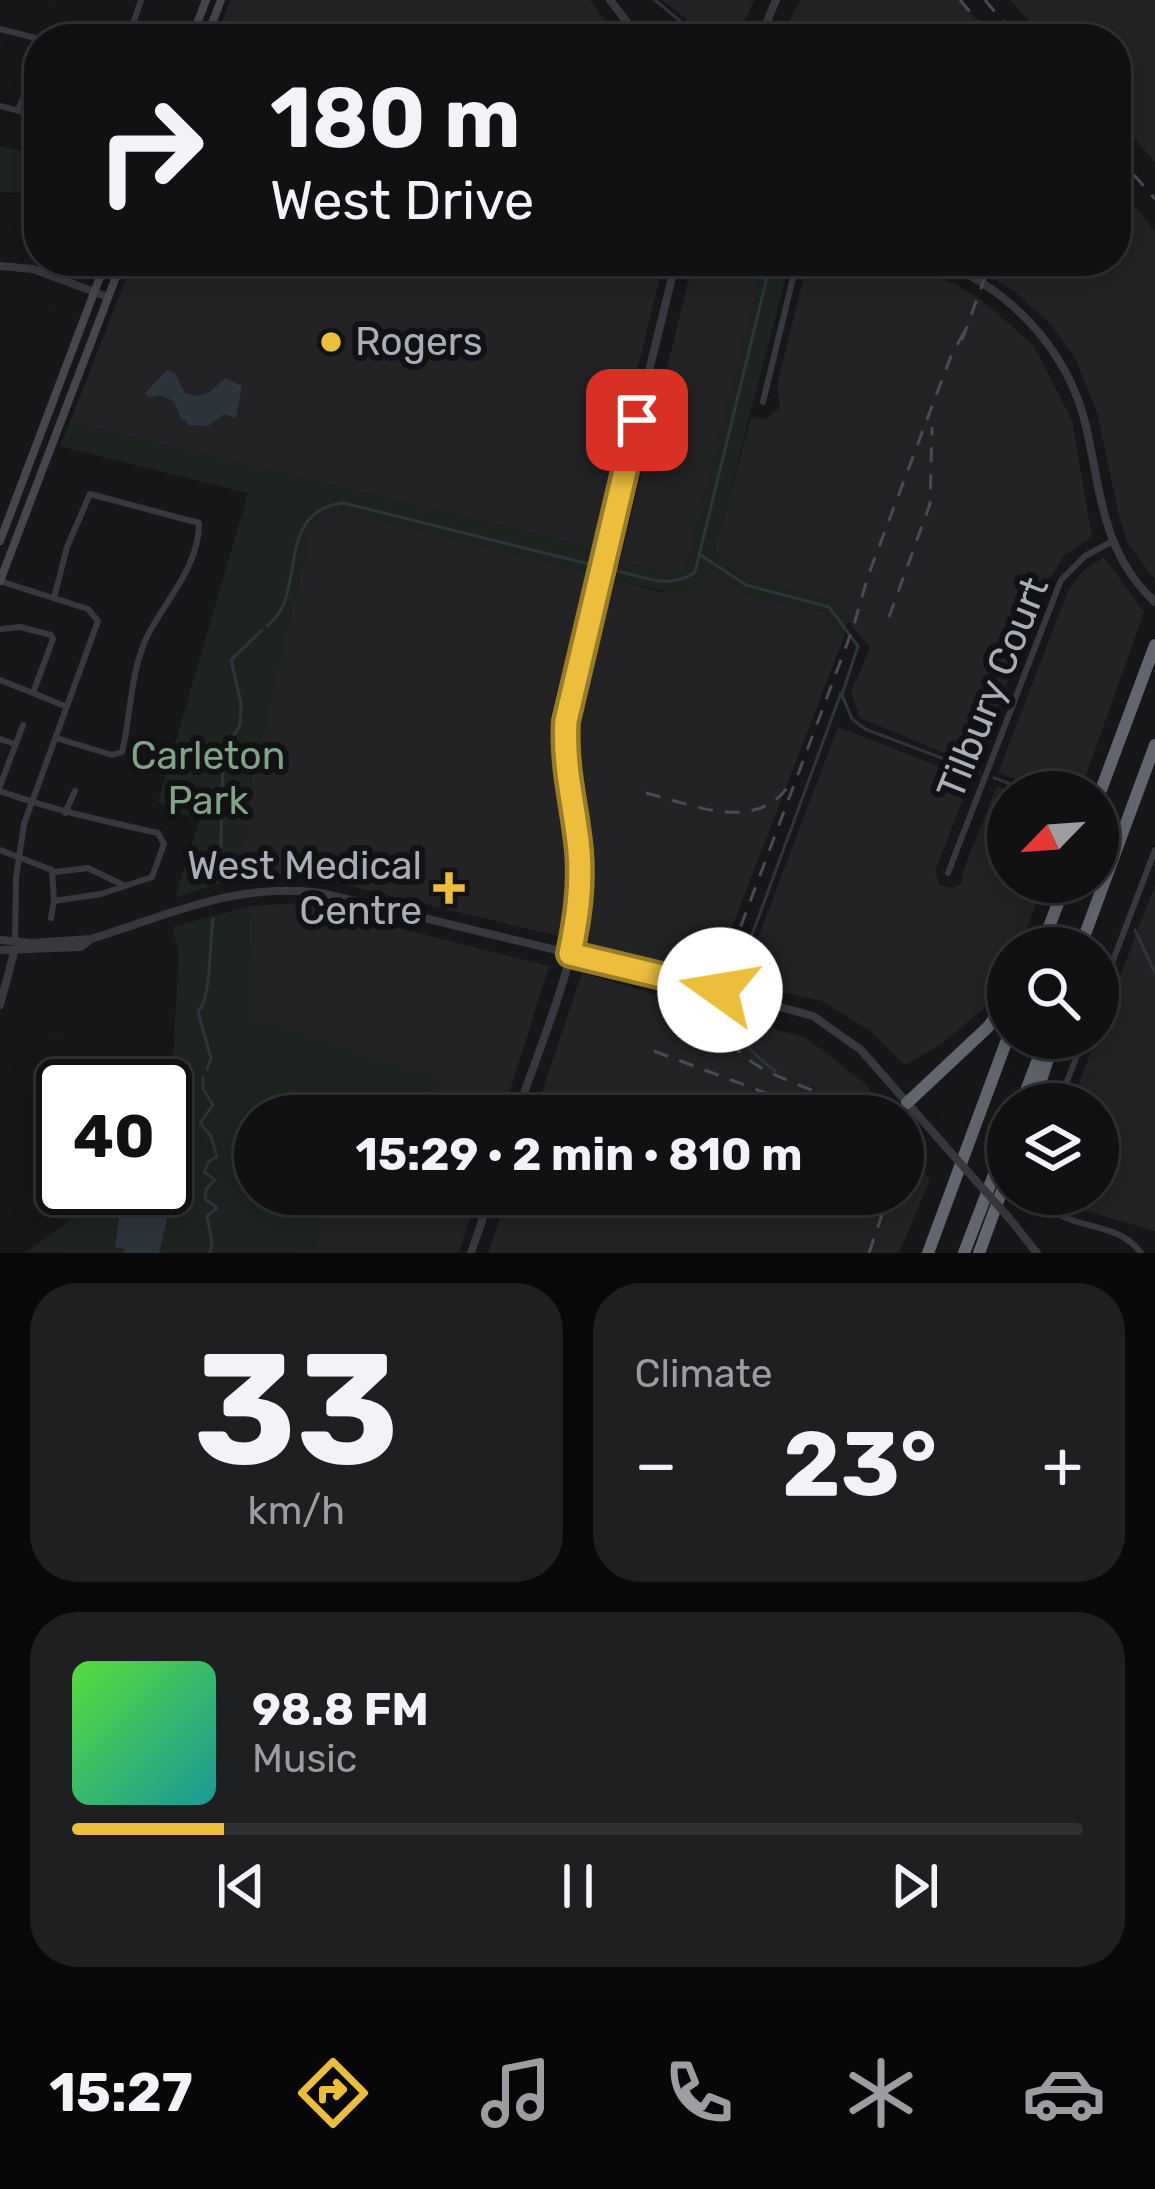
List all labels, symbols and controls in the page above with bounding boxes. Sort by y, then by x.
text: 180 m [270,68,521,168]
icon: right [72,72,228,228]
text: West Drive [270,169,534,233]
place label: Rogers [355,319,483,365]
marker: Rogers [318,329,344,355]
pin [586,369,688,471]
icon: arrive [604,387,670,453]
street label: Tilbury Court [928,571,1058,805]
park label: Carleton Park [131,733,285,824]
north arrow [987,771,1119,903]
map controls [987,771,1119,1215]
place label: West Medical Centre [187,843,422,934]
marker: West Medical Centre [433,872,465,904]
position arrow [657,927,783,1053]
button: search [987,927,1119,1059]
speed limit sign: 40 [36,1059,192,1215]
button: layers [987,1083,1119,1215]
text: 15:29 · 2 min · 810 m [356,1128,802,1181]
text: 33 [193,1317,399,1502]
text: Climate [635,1351,773,1397]
text: 23° [782,1411,937,1518]
text: − [635,1425,677,1504]
text: + [1042,1425,1083,1504]
text: km/h [248,1488,345,1534]
text: 98.8 FM [252,1683,429,1736]
text: Music [252,1736,357,1782]
icon: previous [208,1853,274,1919]
icon: pause [545,1853,611,1919]
icon: next [882,1853,948,1919]
icon: directions [291,2051,375,2135]
icon: music [474,2051,558,2135]
icon: phone [657,2051,741,2135]
icon: climate [839,2051,923,2135]
icon: car [1022,2051,1106,2135]
text: 15:27 [49,2061,193,2125]

